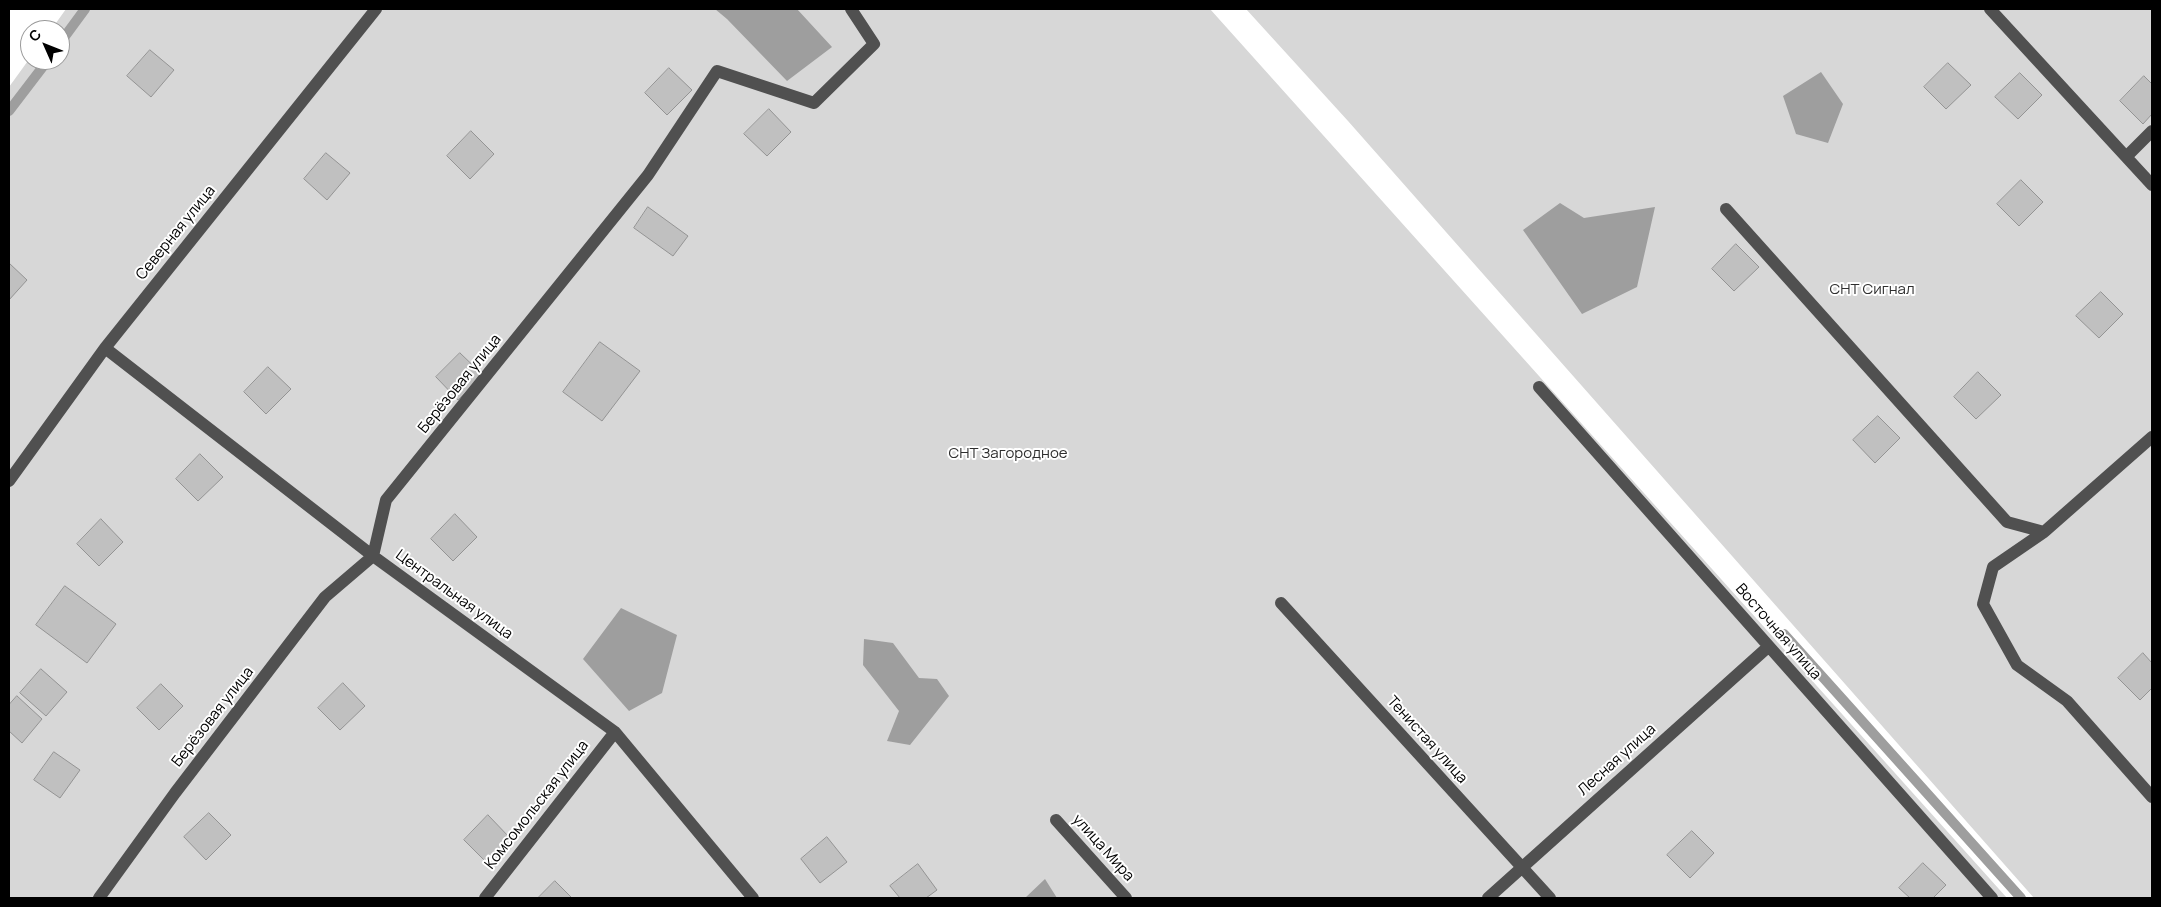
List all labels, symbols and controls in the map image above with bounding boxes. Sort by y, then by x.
north arrow [20,20,70,70]
text: С [24,25,45,45]
street label: Северная улица [132,182,220,284]
park label: СНТ Сигнал [1829,281,1915,299]
street label: Берёзовая улица [415,331,505,437]
park label: СНТ Загородное [948,445,1068,463]
street label: Центральная улица [392,546,516,644]
street label: Восточная улица [1731,580,1825,684]
street label: Берёзовая улица [168,664,258,770]
street label: Тенистая улица [1383,693,1471,787]
street label: Лесная улица [1574,720,1660,800]
street label: Комсомольская улица [481,737,593,873]
street label: улица Мира [1068,811,1138,885]

